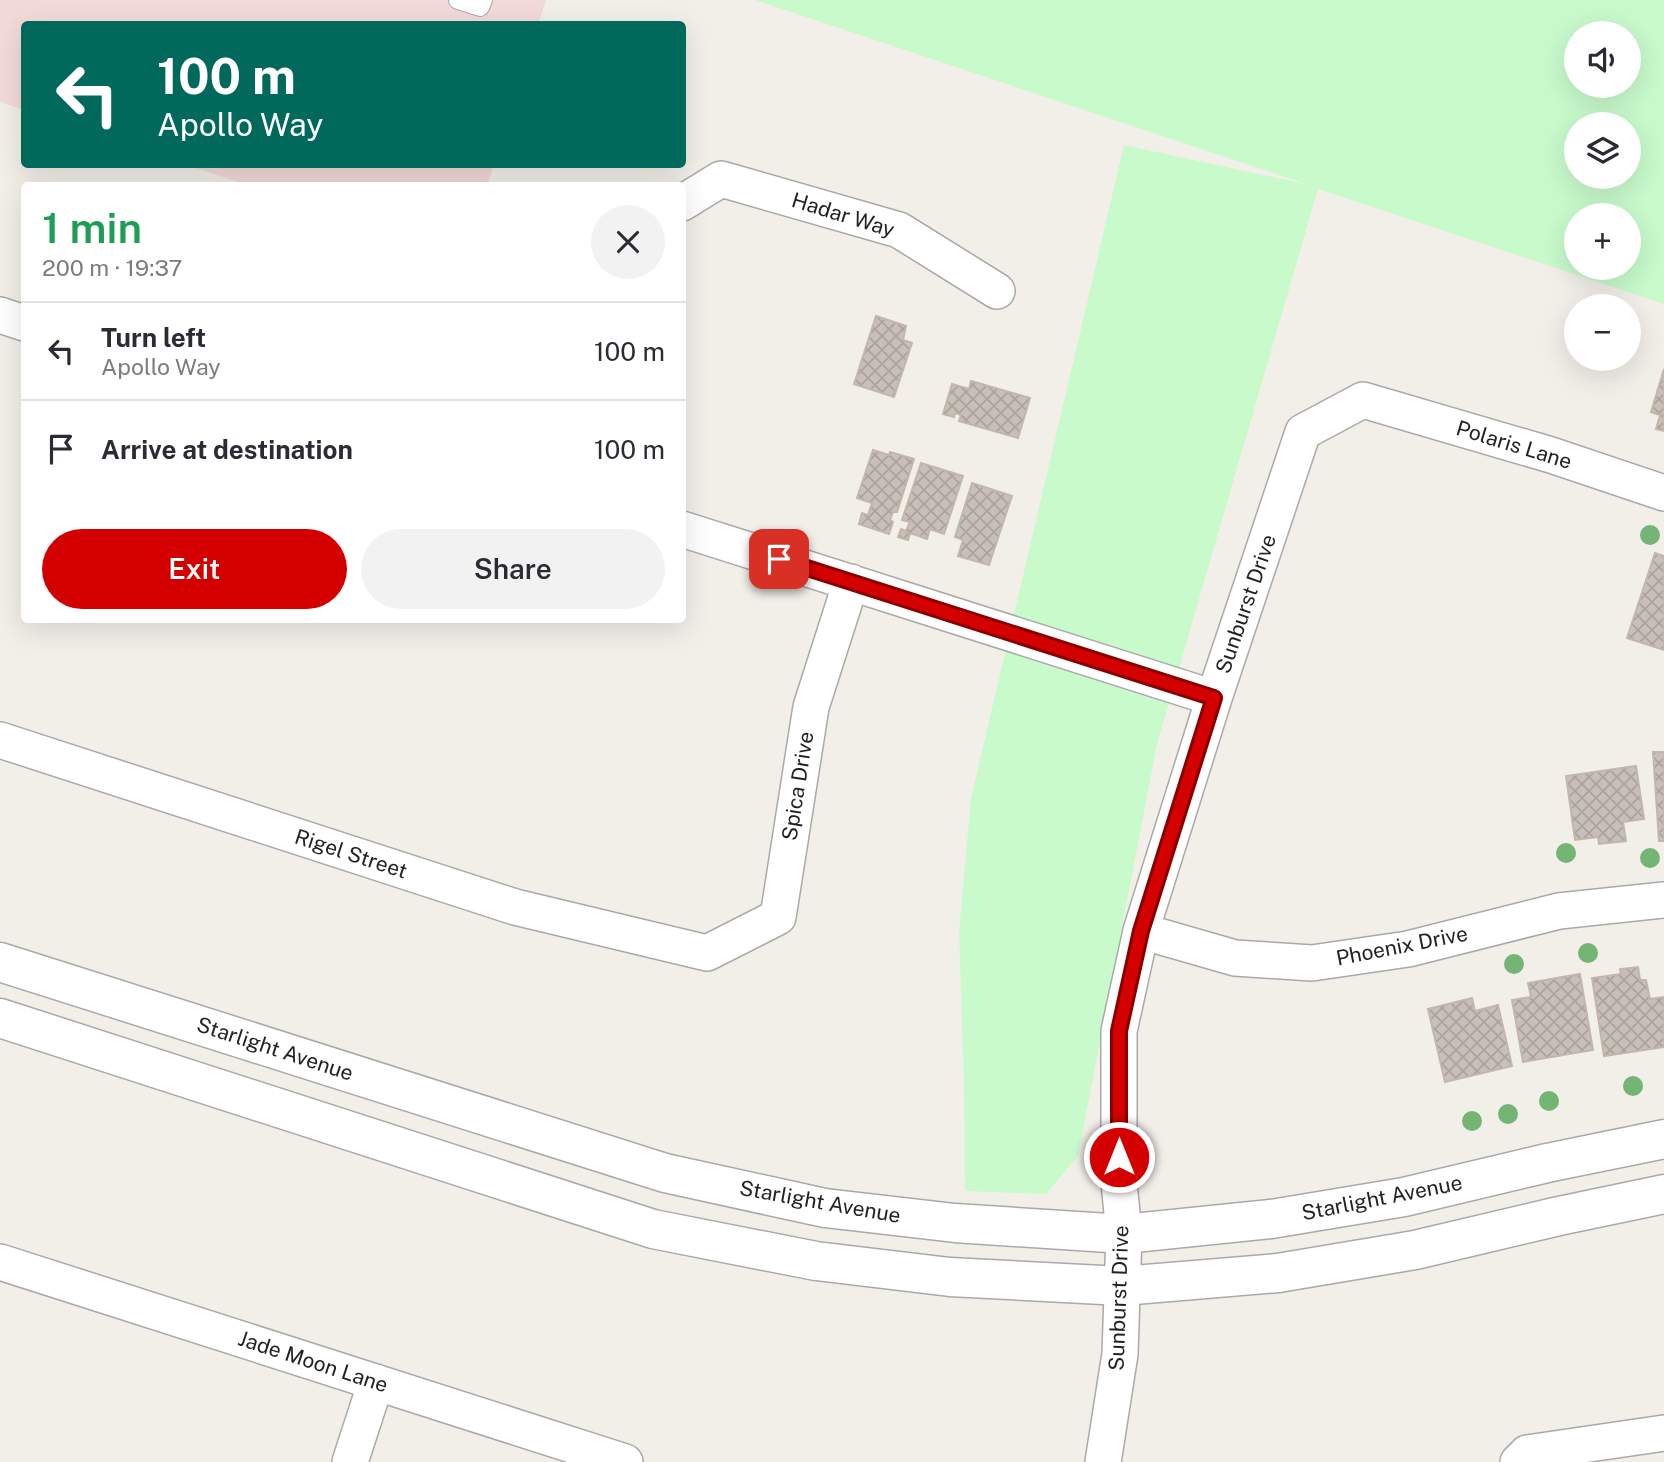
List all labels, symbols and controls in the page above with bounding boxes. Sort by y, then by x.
map controls [1564,21,1641,371]
button: sound [1564,21,1641,98]
text: 100 m [157,47,296,105]
icon: left [42,49,133,140]
text: Apollo Way [157,106,323,143]
button: layers [1564,112,1641,189]
street label: Hadar Way [789,187,898,242]
text: 1 min [42,203,142,252]
button: + [1564,203,1641,280]
button: close [591,205,665,279]
text: 200 m · 19:37 [42,254,182,281]
button: − [1564,294,1641,371]
text: Turn left [101,322,206,353]
icon: left [42,332,80,370]
text: 100 m [594,336,665,367]
text: Apollo Way [101,353,221,380]
street label: Polaris Lane [1453,415,1575,474]
icon: arrive [42,430,80,468]
text: Arrive at destination [101,434,353,465]
text: 100 m [594,434,665,465]
button: Exit [42,529,347,609]
button: Share [361,529,665,609]
pin [749,529,809,589]
street label: Sunburst Drive [1210,531,1281,677]
icon: arrive [760,540,798,578]
street label: Spica Drive [777,730,818,842]
street label: Rigel Street [292,824,410,883]
street label: Phoenix Drive [1334,920,1470,971]
street label: Starlight Avenue [194,1011,357,1086]
position arrow [1082,1120,1156,1194]
street label: Starlight Avenue [1299,1170,1464,1225]
street label: Starlight Avenue [738,1175,903,1228]
street label: Sunburst Drive [1103,1225,1134,1371]
street label: Jade Moon Lane [235,1326,391,1398]

